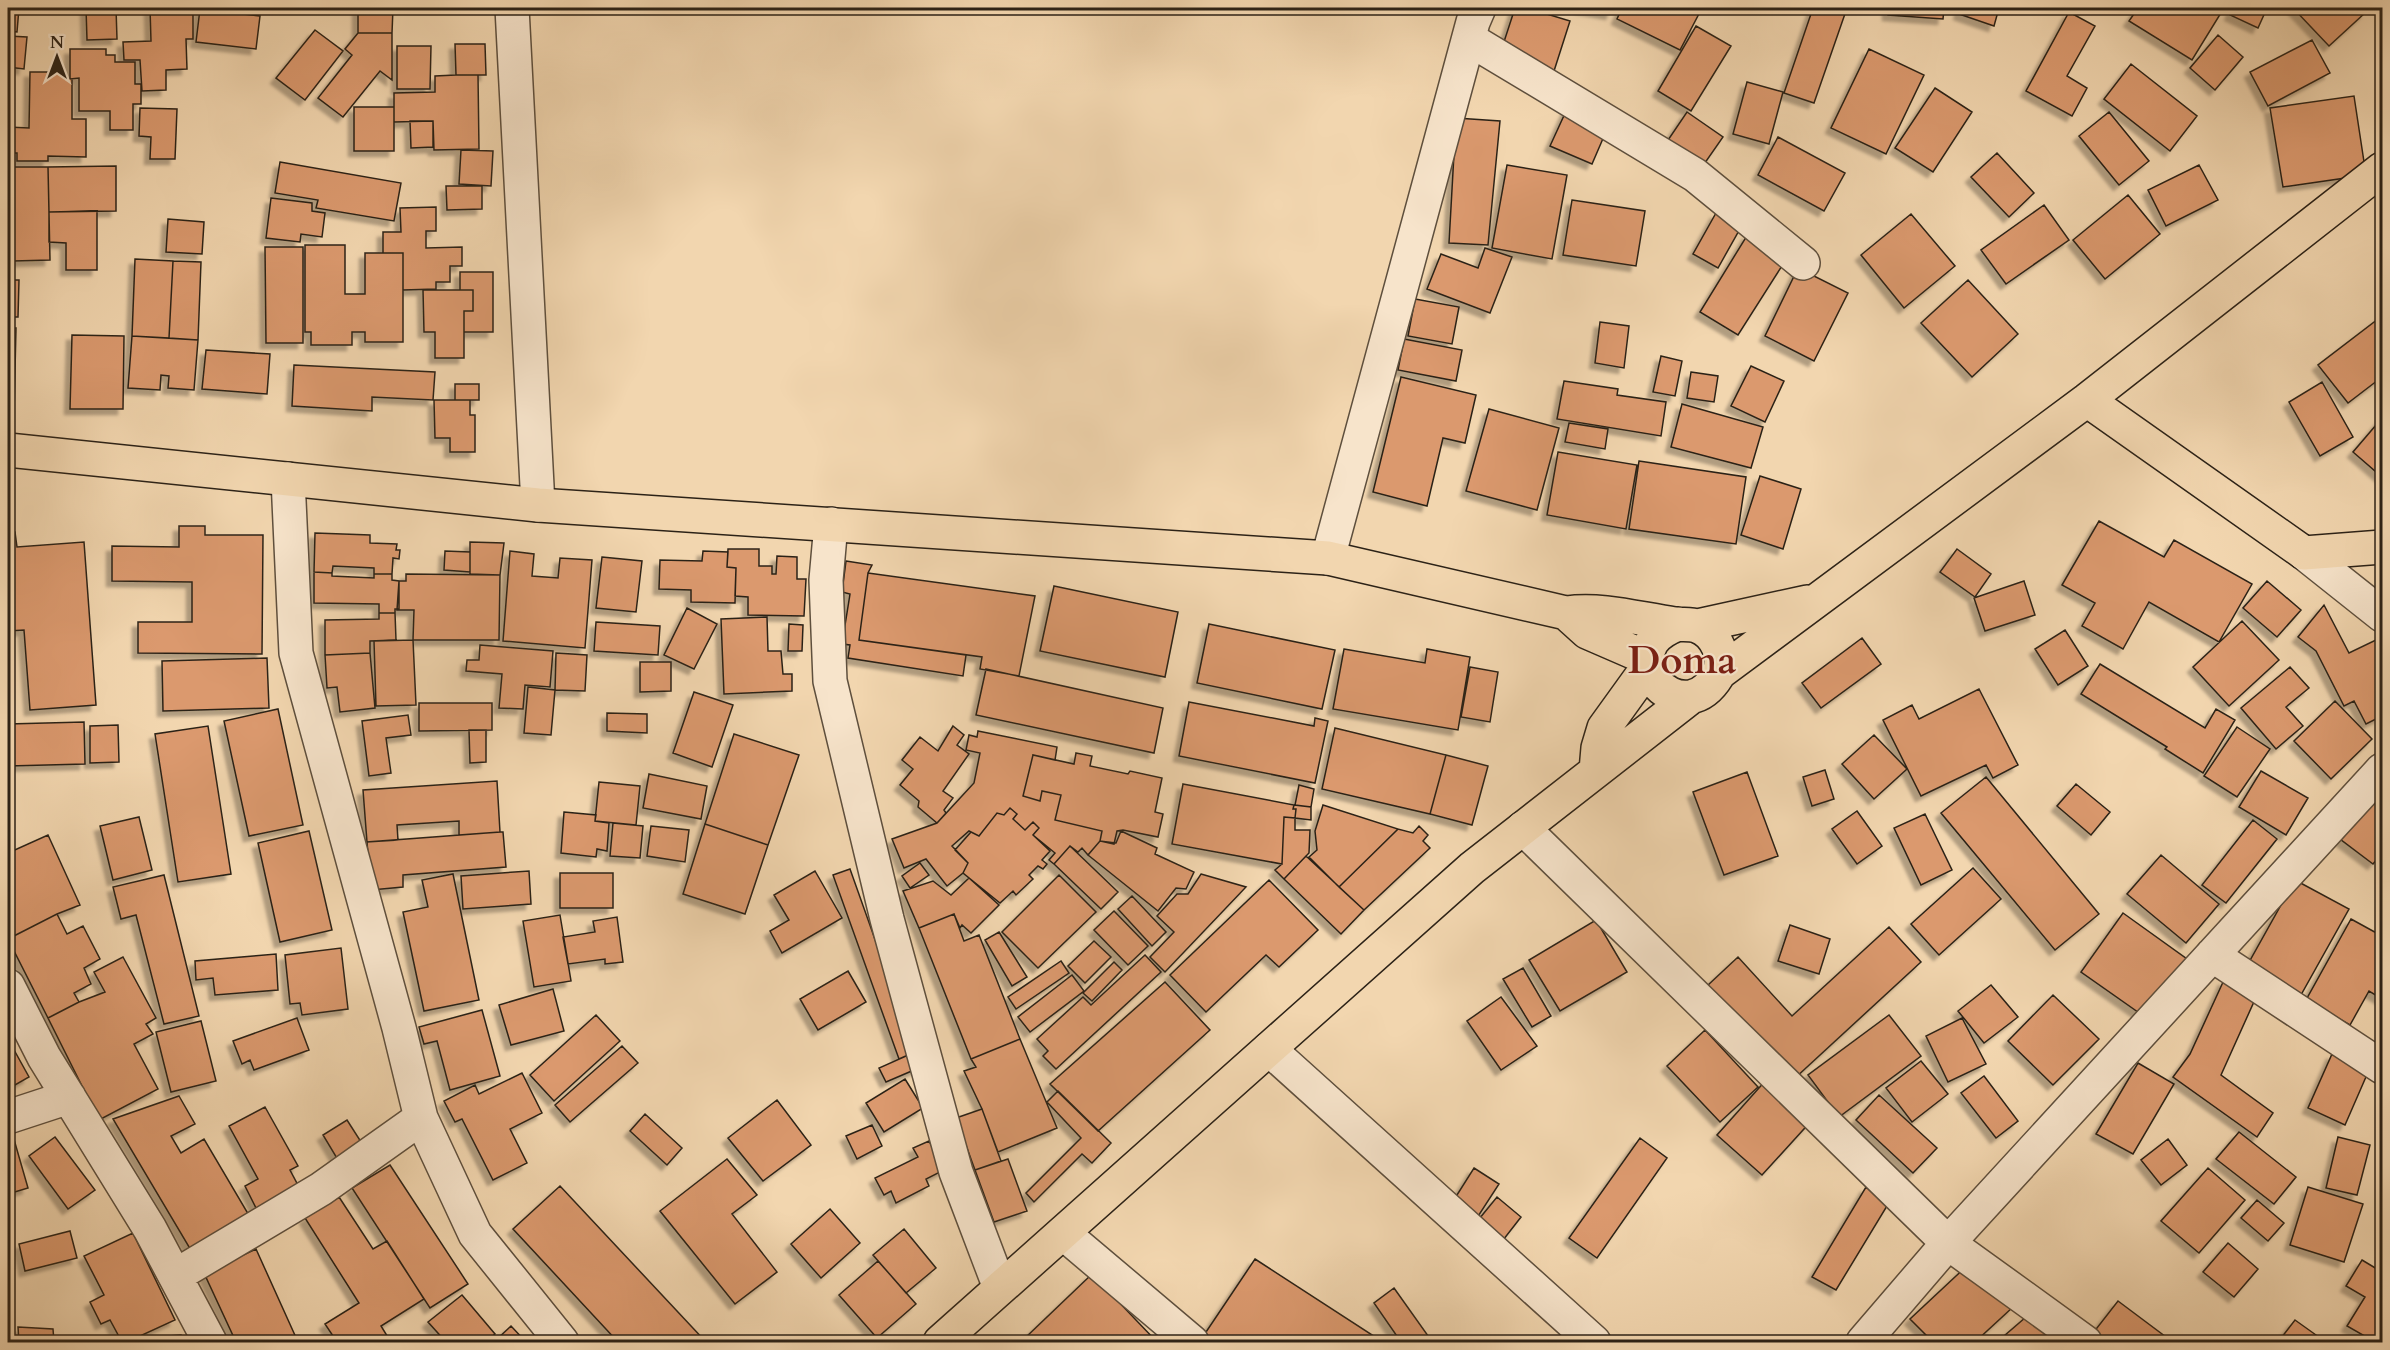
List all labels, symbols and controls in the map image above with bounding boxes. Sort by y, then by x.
north arrow [27,27,87,87]
text: N [50,32,64,54]
district label: Doma [1628,635,1736,687]

